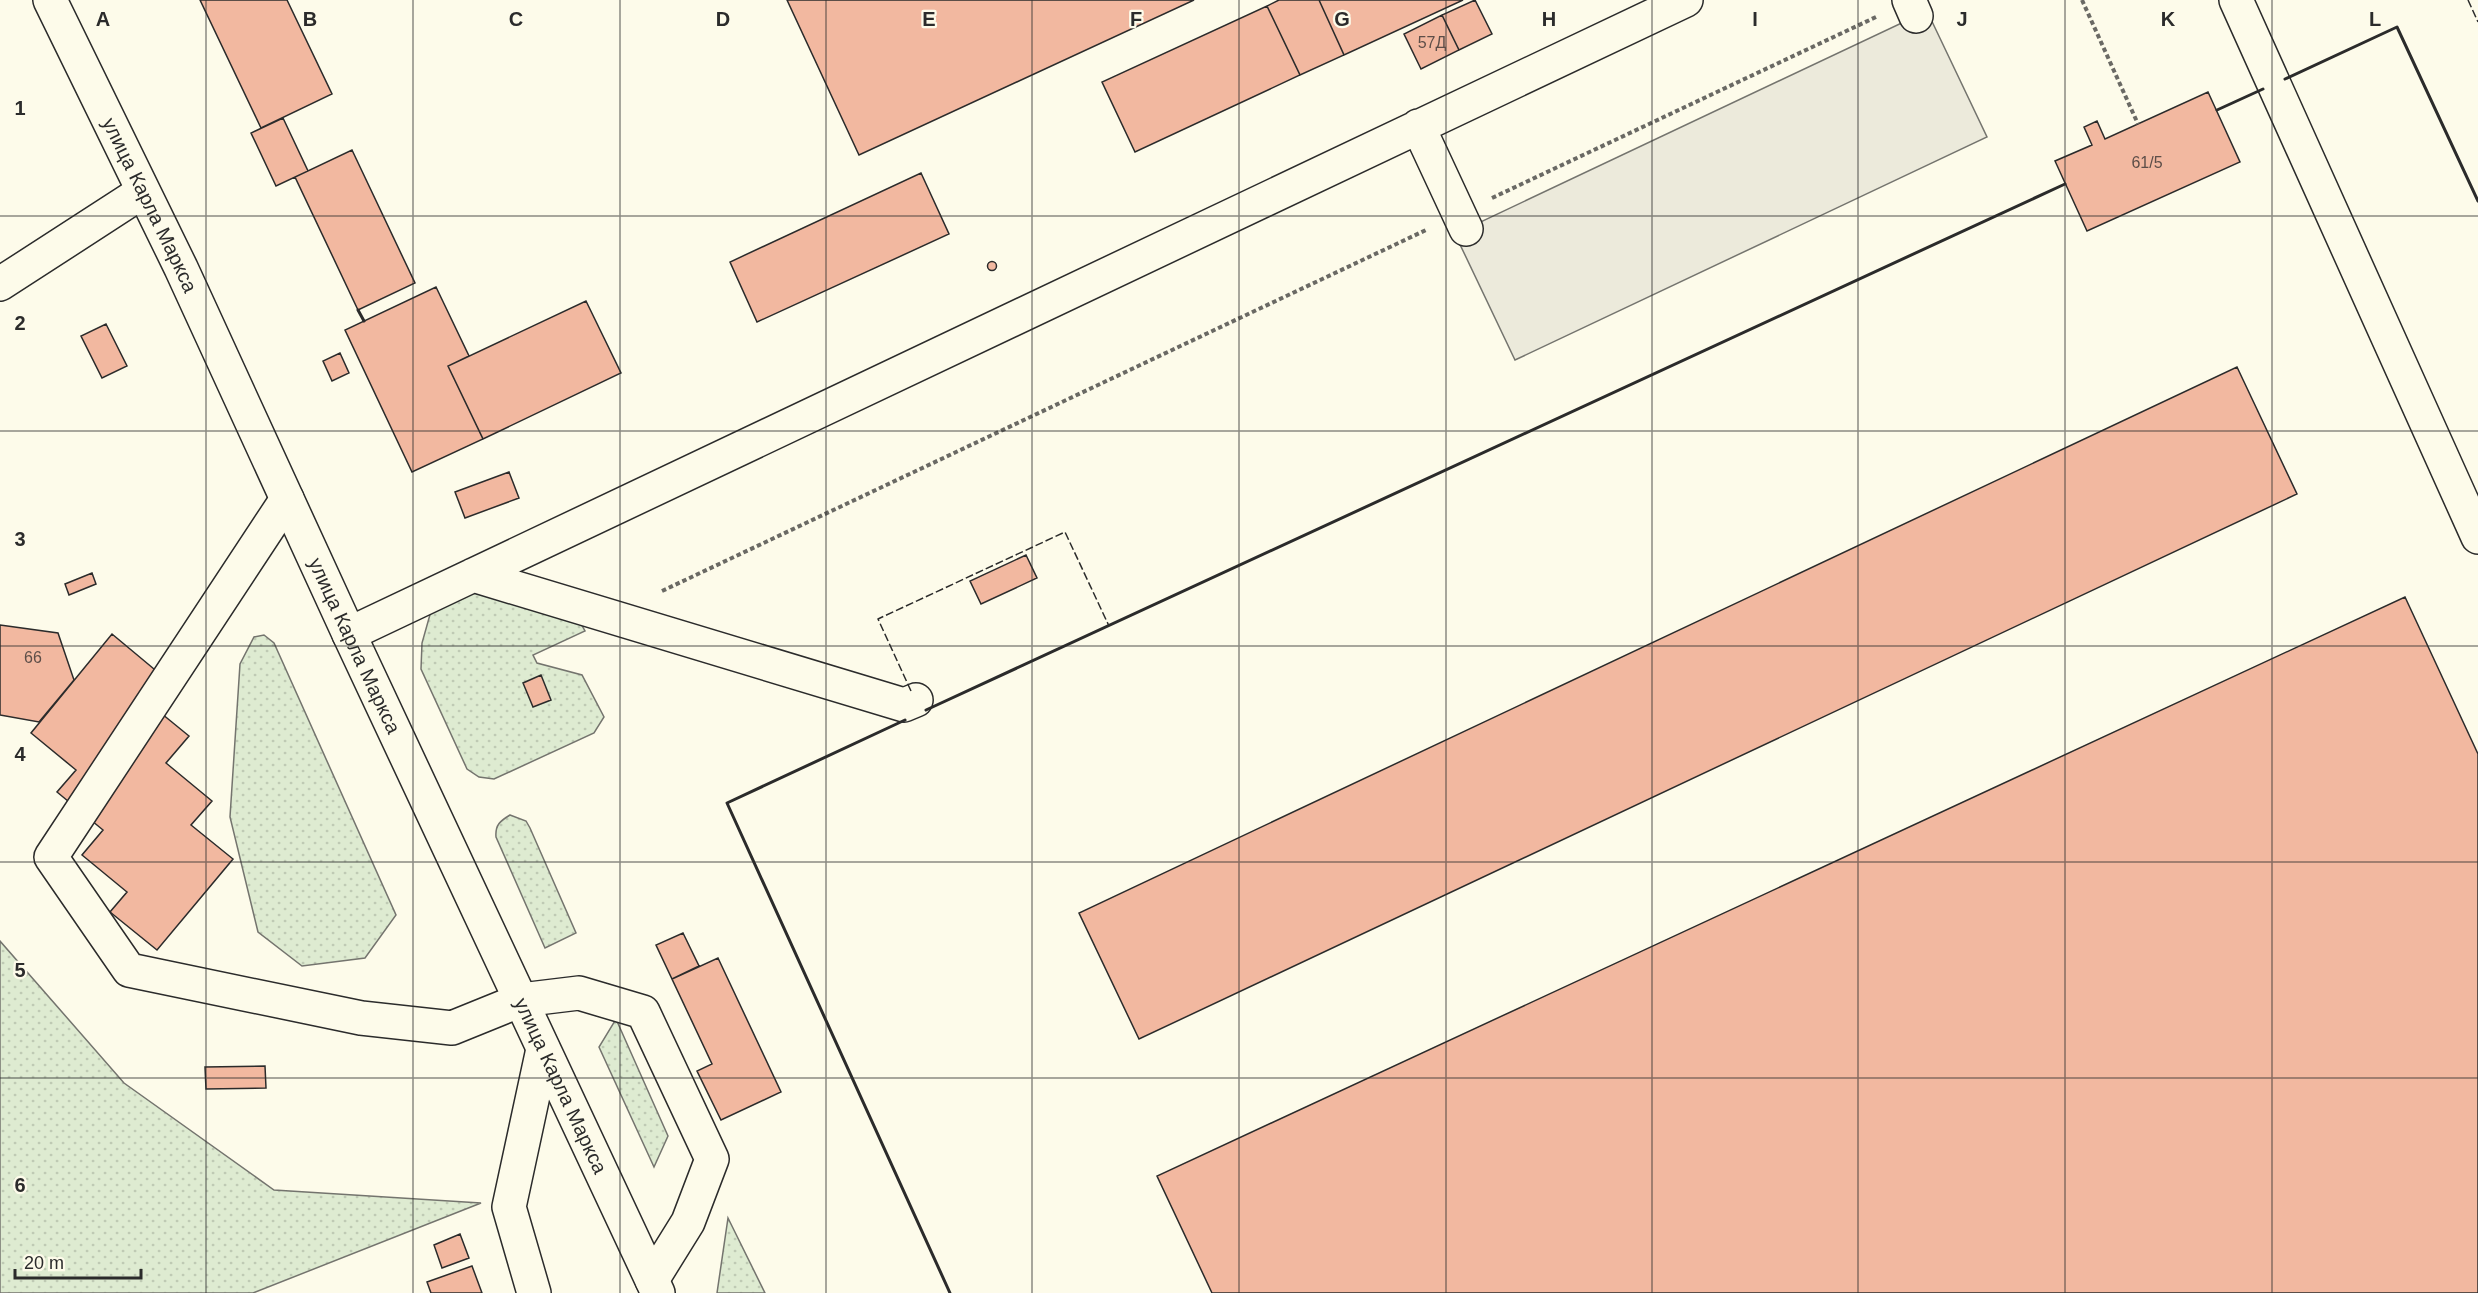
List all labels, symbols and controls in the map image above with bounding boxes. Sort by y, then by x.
text: A [96,8,110,30]
text: B [303,8,317,30]
text: C [509,8,523,30]
text: D [716,8,730,30]
text: E [922,8,936,30]
text: F [1130,8,1142,30]
text: G [1334,8,1350,30]
text: H [1542,8,1556,30]
text: I [1752,8,1758,30]
text: J [1956,8,1968,30]
text: K [2161,8,2176,30]
text: L [2369,8,2381,30]
house number: 57Д [1418,34,1446,51]
text: 1 [14,97,26,119]
street label: улица Карла Маркса [98,114,202,296]
house number: 61/5 [2131,154,2163,171]
text: 2 [14,312,26,334]
text: 3 [14,528,26,550]
street label: улица Карла Маркса [304,554,405,738]
house number: 66 [24,649,42,666]
text: 4 [14,743,26,765]
text: 5 [14,959,26,981]
street label: улица Карла Маркса [510,994,612,1178]
text: 6 [14,1174,26,1196]
scale bar [15,1242,141,1280]
text: 20 m [24,1253,64,1273]

